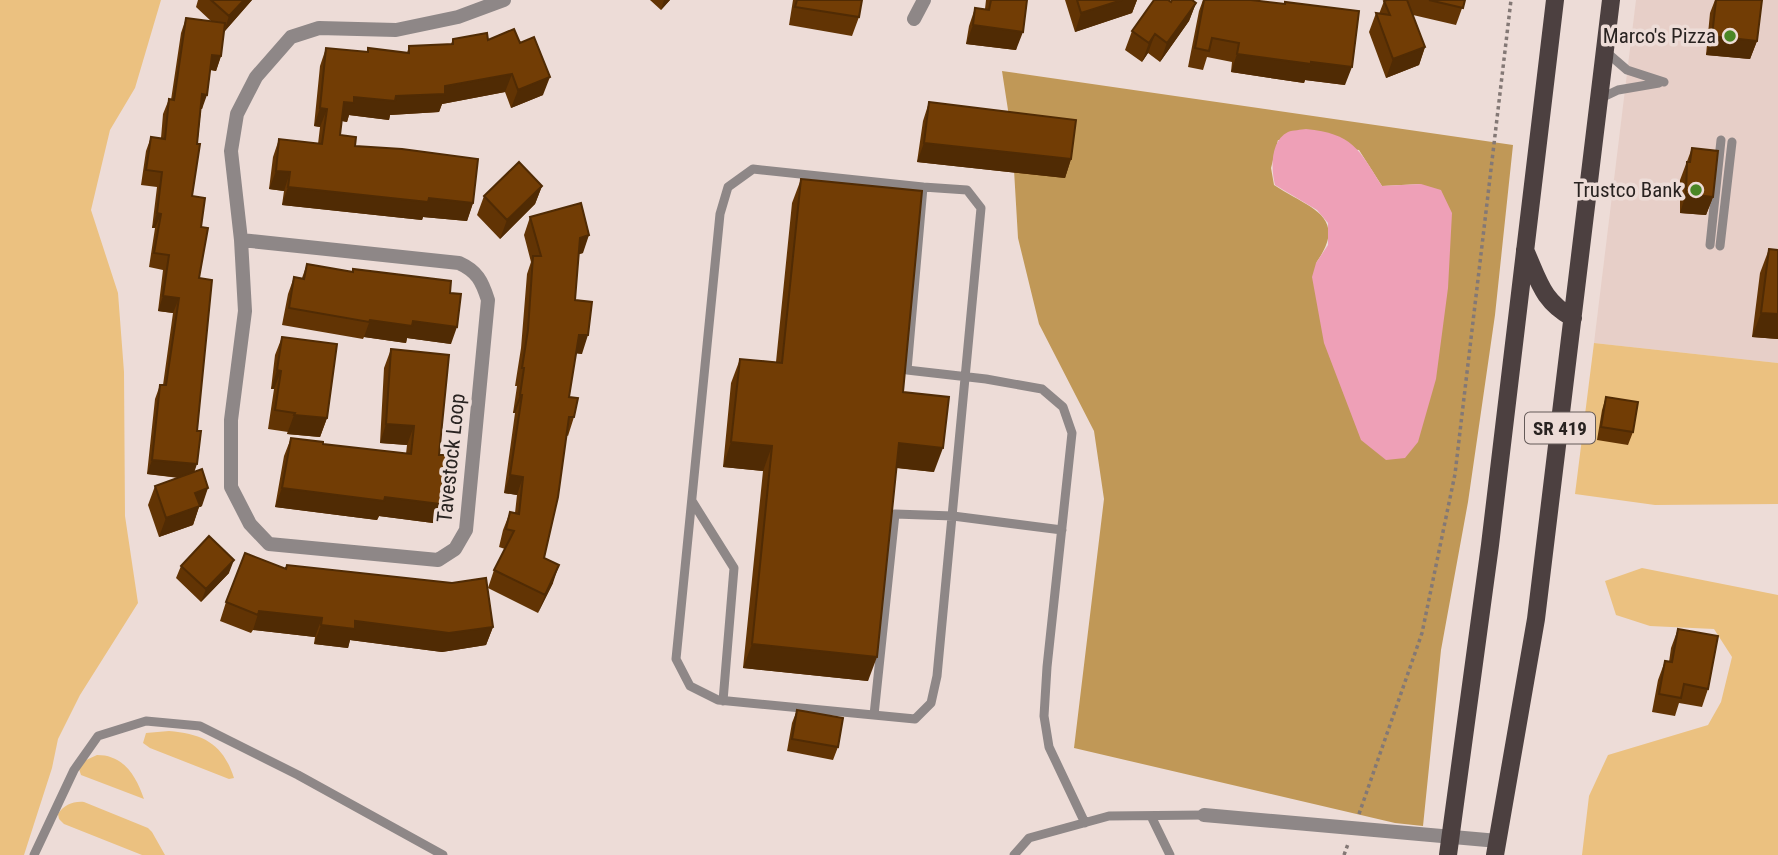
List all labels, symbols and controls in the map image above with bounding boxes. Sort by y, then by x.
place label: Marco's Pizza [1603,24,1716,48]
marker: Marco's Pizza [1722,28,1738,44]
place label: Trustco Bank [1573,178,1683,202]
marker: Trustco Bank [1688,182,1704,198]
street label: Tavestock Loop [432,392,470,524]
road number: SR 419 [1525,412,1595,444]

